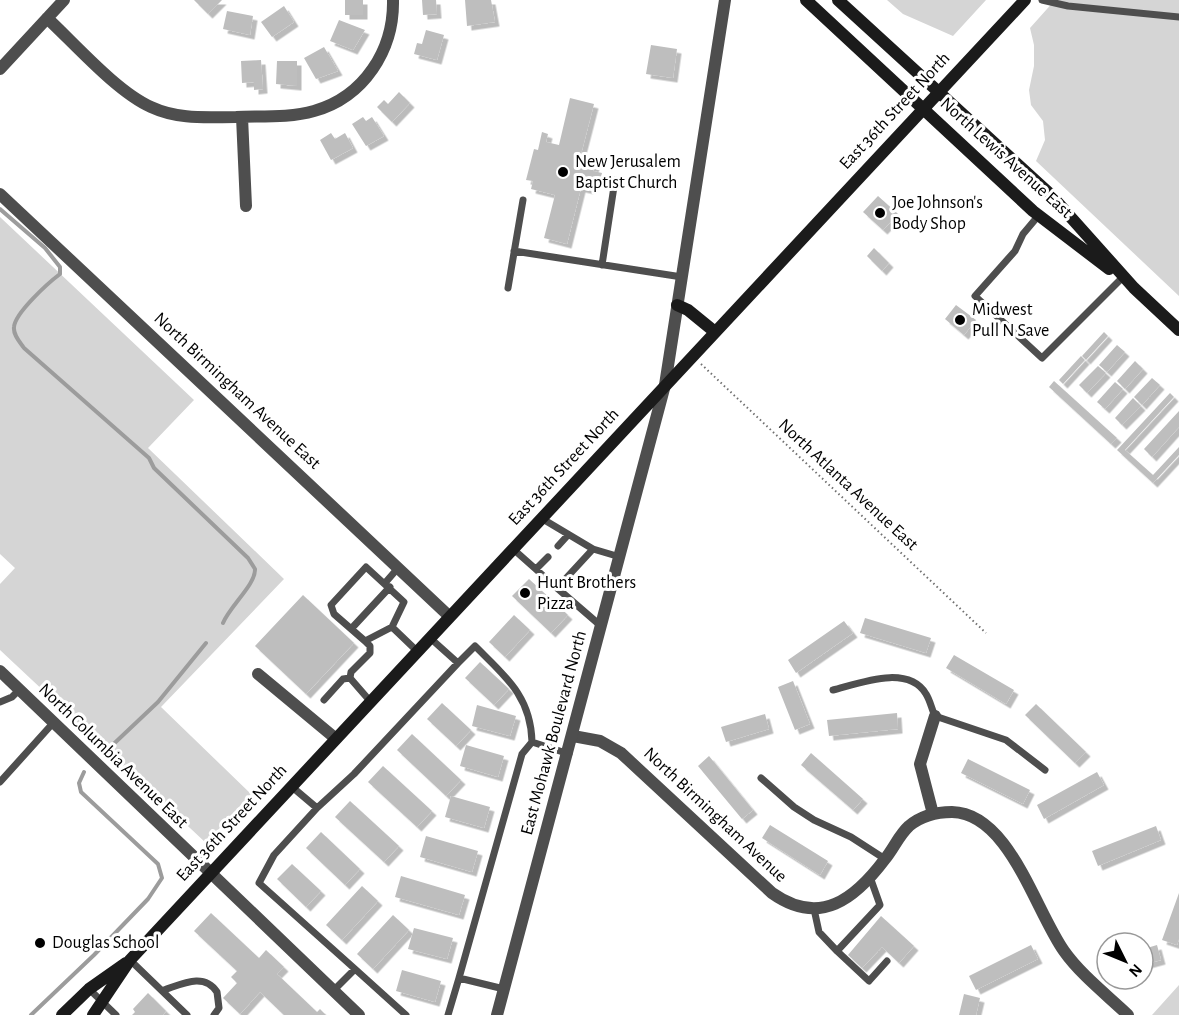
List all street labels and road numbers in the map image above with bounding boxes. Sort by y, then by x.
street label: East 36th Street North [836,49,954,173]
street label: North Lewis Avenue East [937,94,1076,222]
street label: North Birmingham Avenue East [150,309,324,473]
street label: East 36th Street North [505,405,623,529]
street label: North Atlanta Avenue East [775,416,921,554]
street label: East Mohawk Boulevard North [518,629,590,837]
street label: North Columbia Avenue East [35,680,191,832]
street label: North Birmingham Avenue [640,744,790,886]
street label: East 36th Street North [173,761,291,885]

